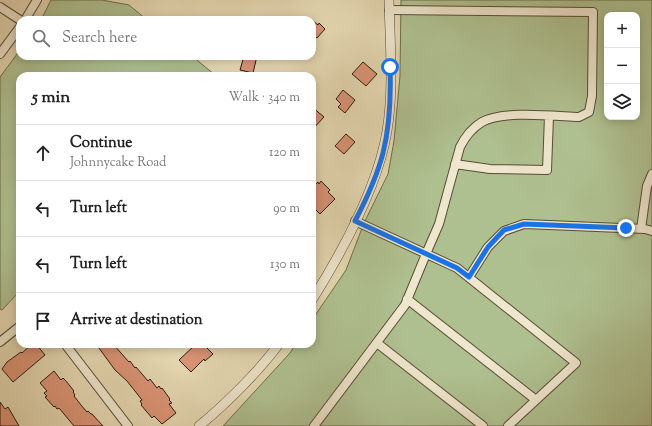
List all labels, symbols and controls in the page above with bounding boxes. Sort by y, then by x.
map controls [604,12,640,120]
button: + [604,12,640,48]
search box [16,16,316,60]
icon: search [30,27,52,49]
text: Search here [62,28,137,49]
button: − [604,48,640,84]
route start [381,58,399,76]
button: layers [604,84,640,120]
text: 5 min [32,86,70,110]
text: Walk · 340 m [229,89,300,107]
text: Continue [70,133,132,154]
icon: ahead [32,142,54,164]
text: 120 m [269,144,300,162]
text: Johnnycake Road [70,154,166,172]
icon: left [32,198,54,220]
text: Turn left [70,198,127,219]
text: 90 m [273,200,300,218]
route end [617,219,635,237]
icon: left [32,254,54,276]
text: Turn left [70,254,127,275]
text: 130 m [270,256,300,274]
icon: arrive [32,310,54,332]
text: Arrive at destination [70,310,203,331]

